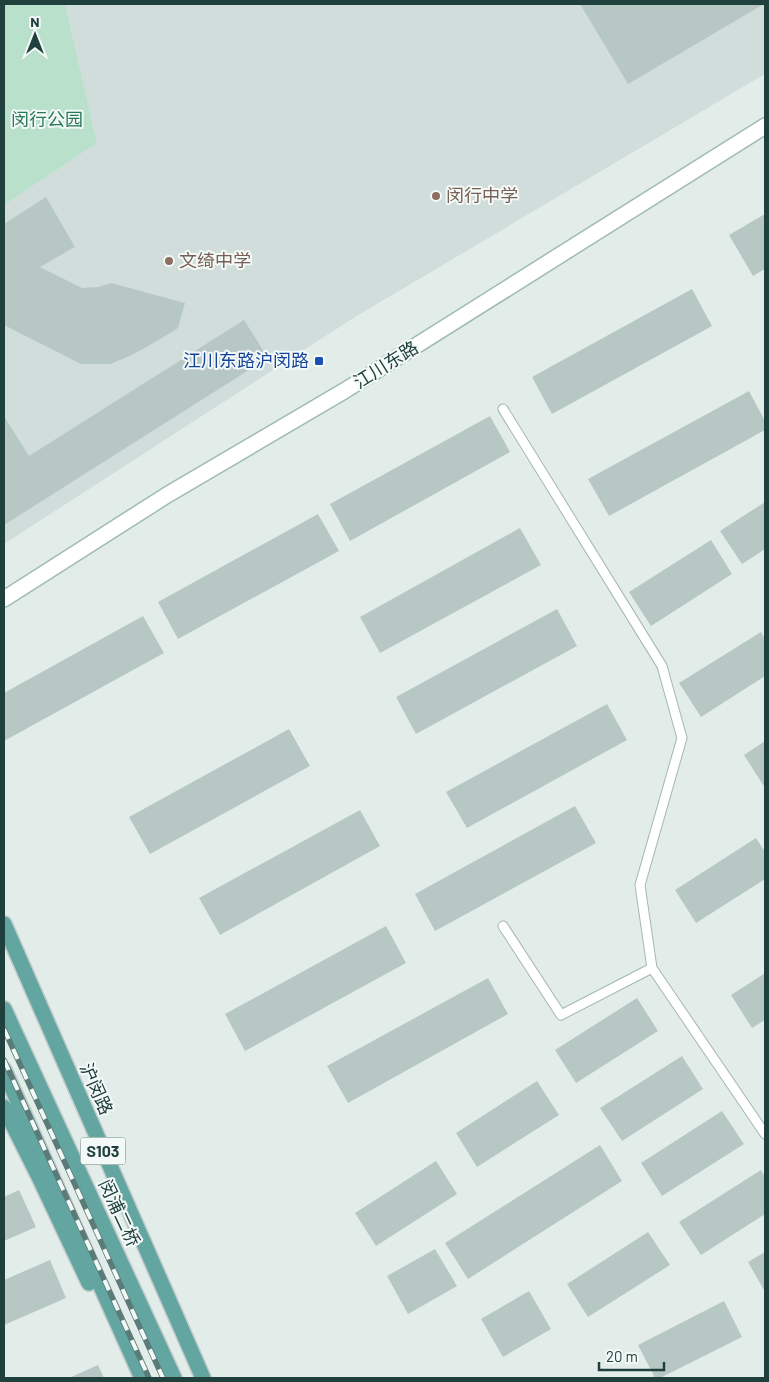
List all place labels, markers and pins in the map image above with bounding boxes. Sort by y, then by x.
place label: 闵行中学 [446,184,518,206]
marker: 闵行中学 [430,190,442,202]
place label: 文绮中学 [179,249,251,271]
marker: 文绮中学 [163,255,175,267]
place label: 江川东路沪闵路 [183,349,309,371]
marker: 江川东路沪闵路 [313,355,325,367]

